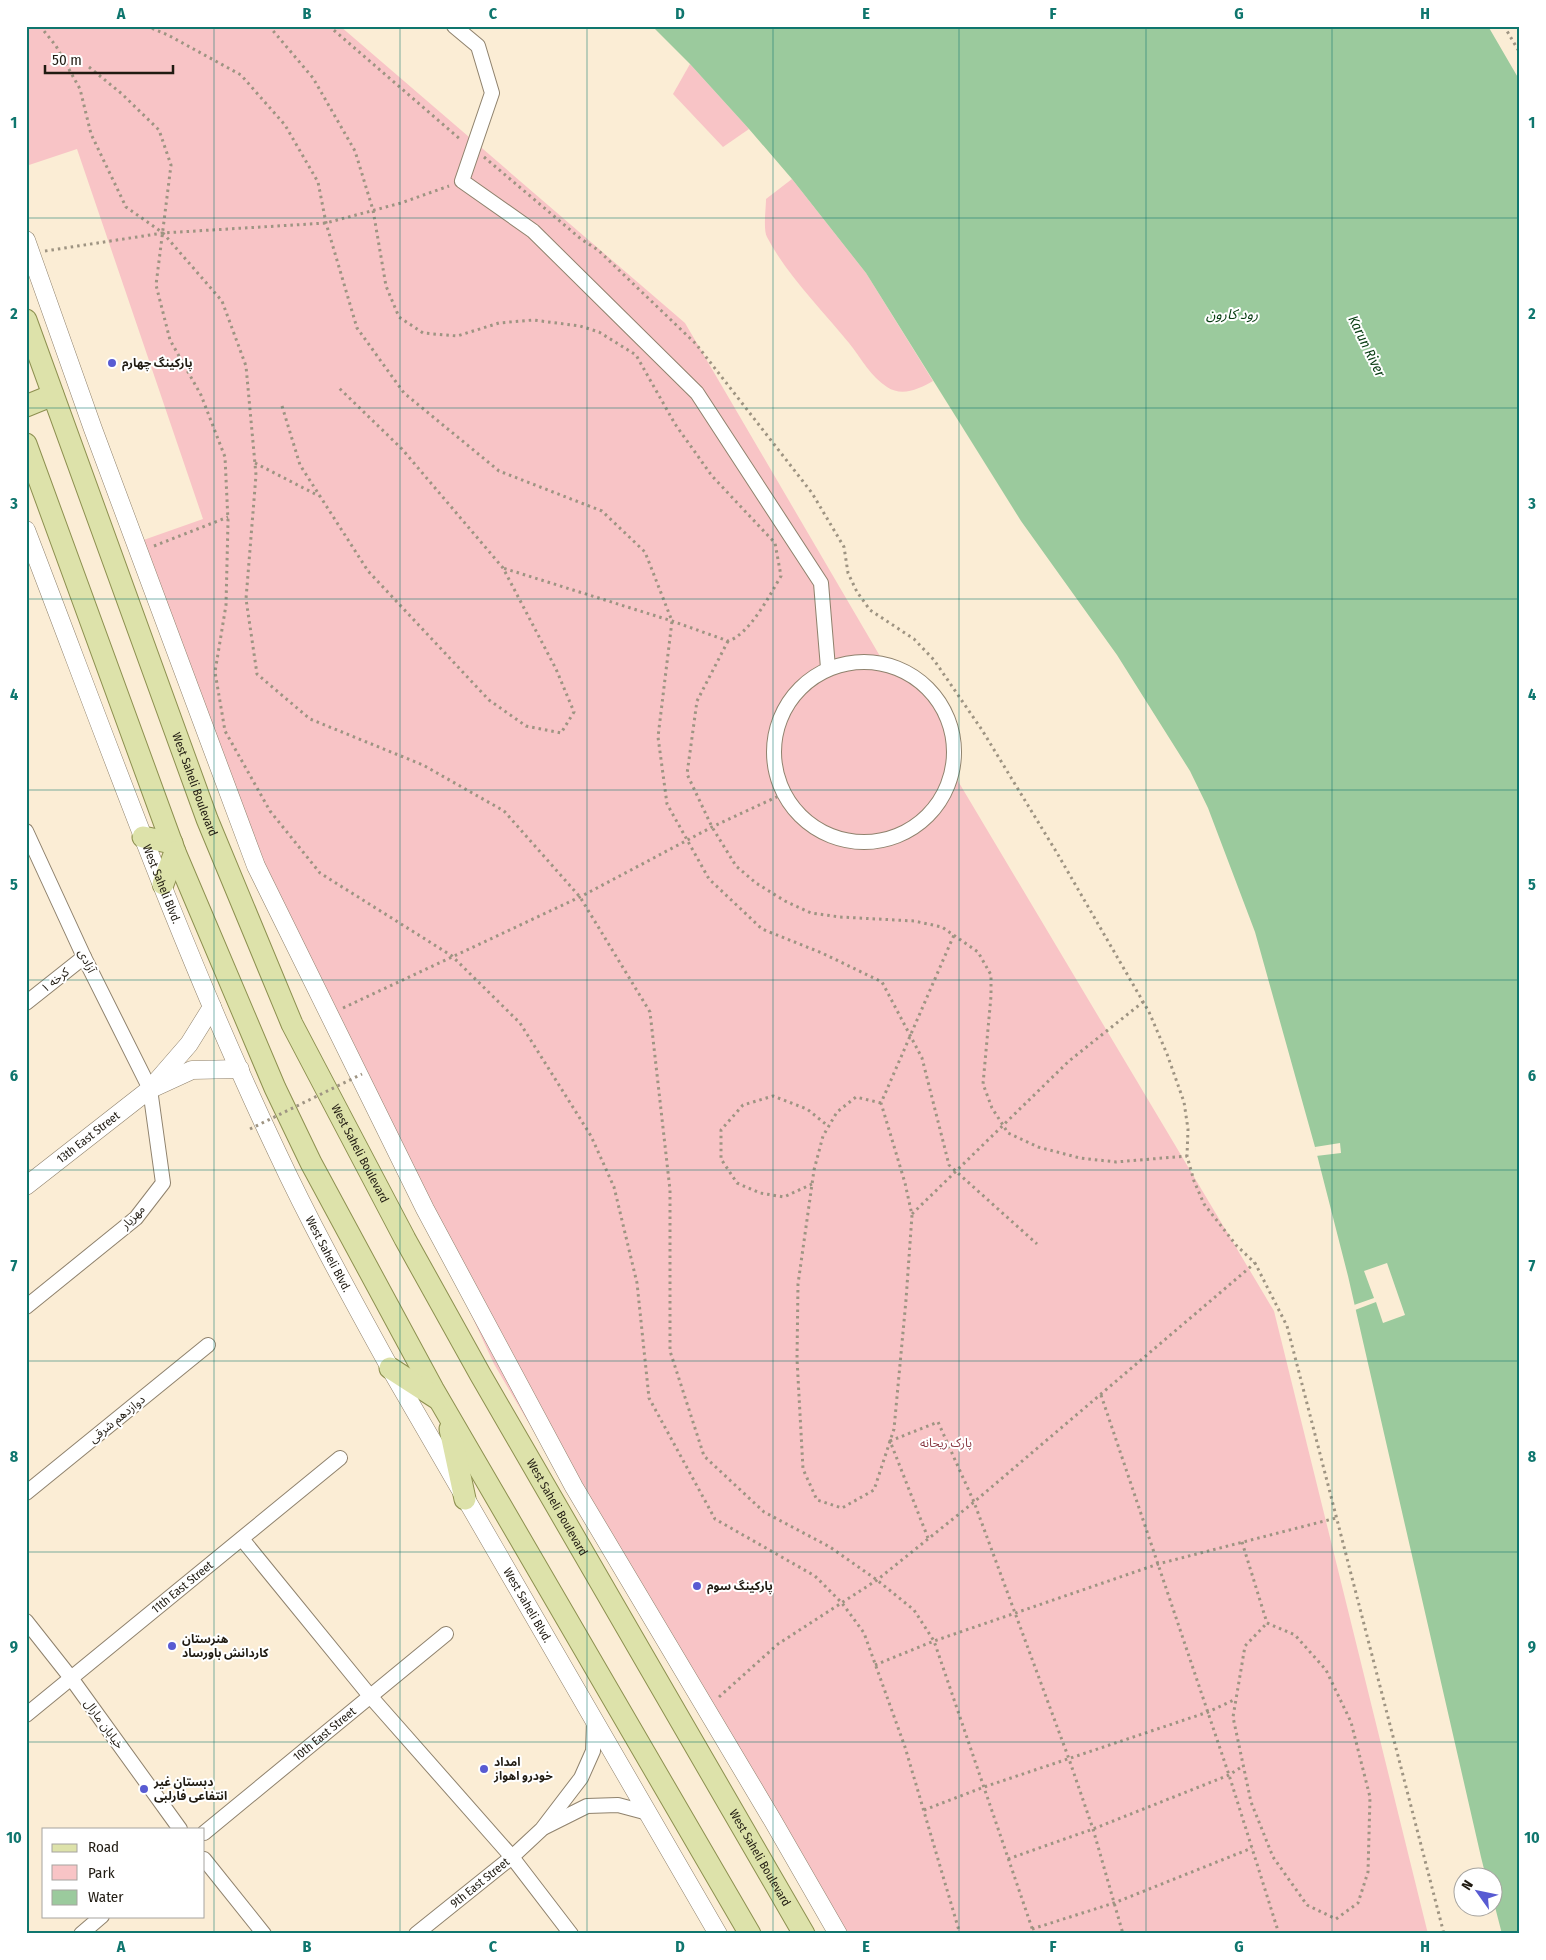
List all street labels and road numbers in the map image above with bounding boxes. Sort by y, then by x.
street label: West Saheli Boulevard [169,731,220,838]
street label: West Saheli Blvd. [140,842,184,926]
street label: آزادی [75,947,99,976]
street label: کرخه ۱ [38,964,73,995]
street label: West Saheli Boulevard [328,1102,392,1205]
street label: 13th East Street [54,1108,122,1166]
street label: مهزیار [117,1202,148,1233]
street label: West Saheli Blvd. [302,1214,354,1295]
street label: دوازدهم شرقی [86,1392,149,1447]
street label: West Saheli Boulevard [524,1456,591,1558]
street label: 11th East Street [149,1558,216,1616]
street label: West Saheli Blvd. [500,1566,555,1645]
street label: خیابان مارال [81,1696,127,1752]
street label: 10th East Street [290,1704,359,1764]
street label: West Saheli Boulevard [726,1807,793,1909]
street label: 9th East Street [448,1855,512,1911]

